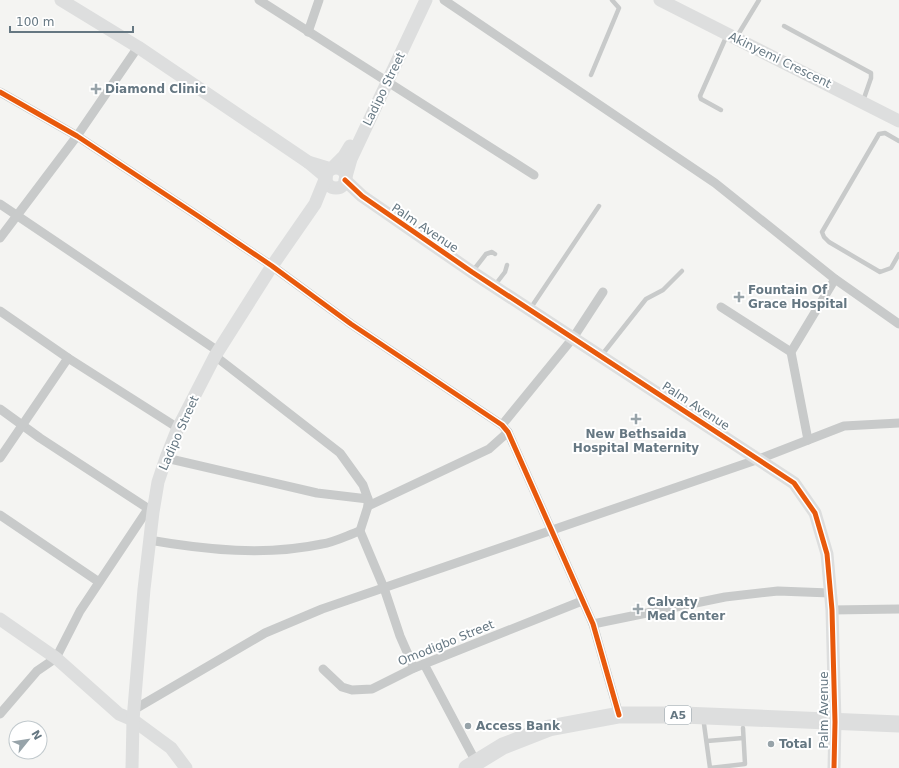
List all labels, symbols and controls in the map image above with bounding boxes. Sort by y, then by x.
scale bar [10,8,133,34]
text: 100 m [16,15,54,29]
street label: Akinyemi Crescent [726,29,834,91]
street label: Ladipo Street [360,50,408,128]
place label: Diamond Clinic [105,82,206,96]
marker: Diamond Clinic [90,83,102,95]
street label: Palm Avenue [389,201,461,255]
place label: Fountain Of Grace Hospital [748,283,847,311]
marker: Fountain Of Grace Hospital [733,291,745,303]
street label: Palm Avenue [660,379,732,433]
street label: Ladipo Street [156,393,202,472]
marker: New Bethsaida Hospital Maternity [630,413,642,425]
place label: New Bethsaida Hospital Maternity [573,427,699,455]
place label: Calvaty Med Center [647,595,725,623]
marker: Calvaty Med Center [632,603,644,615]
street label: Omodigbo Street [396,617,496,669]
street label: Palm Avenue [817,671,831,749]
road number: A5 [665,706,691,724]
place label: Access Bank [476,719,561,733]
north arrow [8,720,48,760]
marker: Access Bank [463,721,473,731]
text: N [28,728,44,742]
place label: Total [779,737,812,751]
marker: Total [766,739,776,749]

